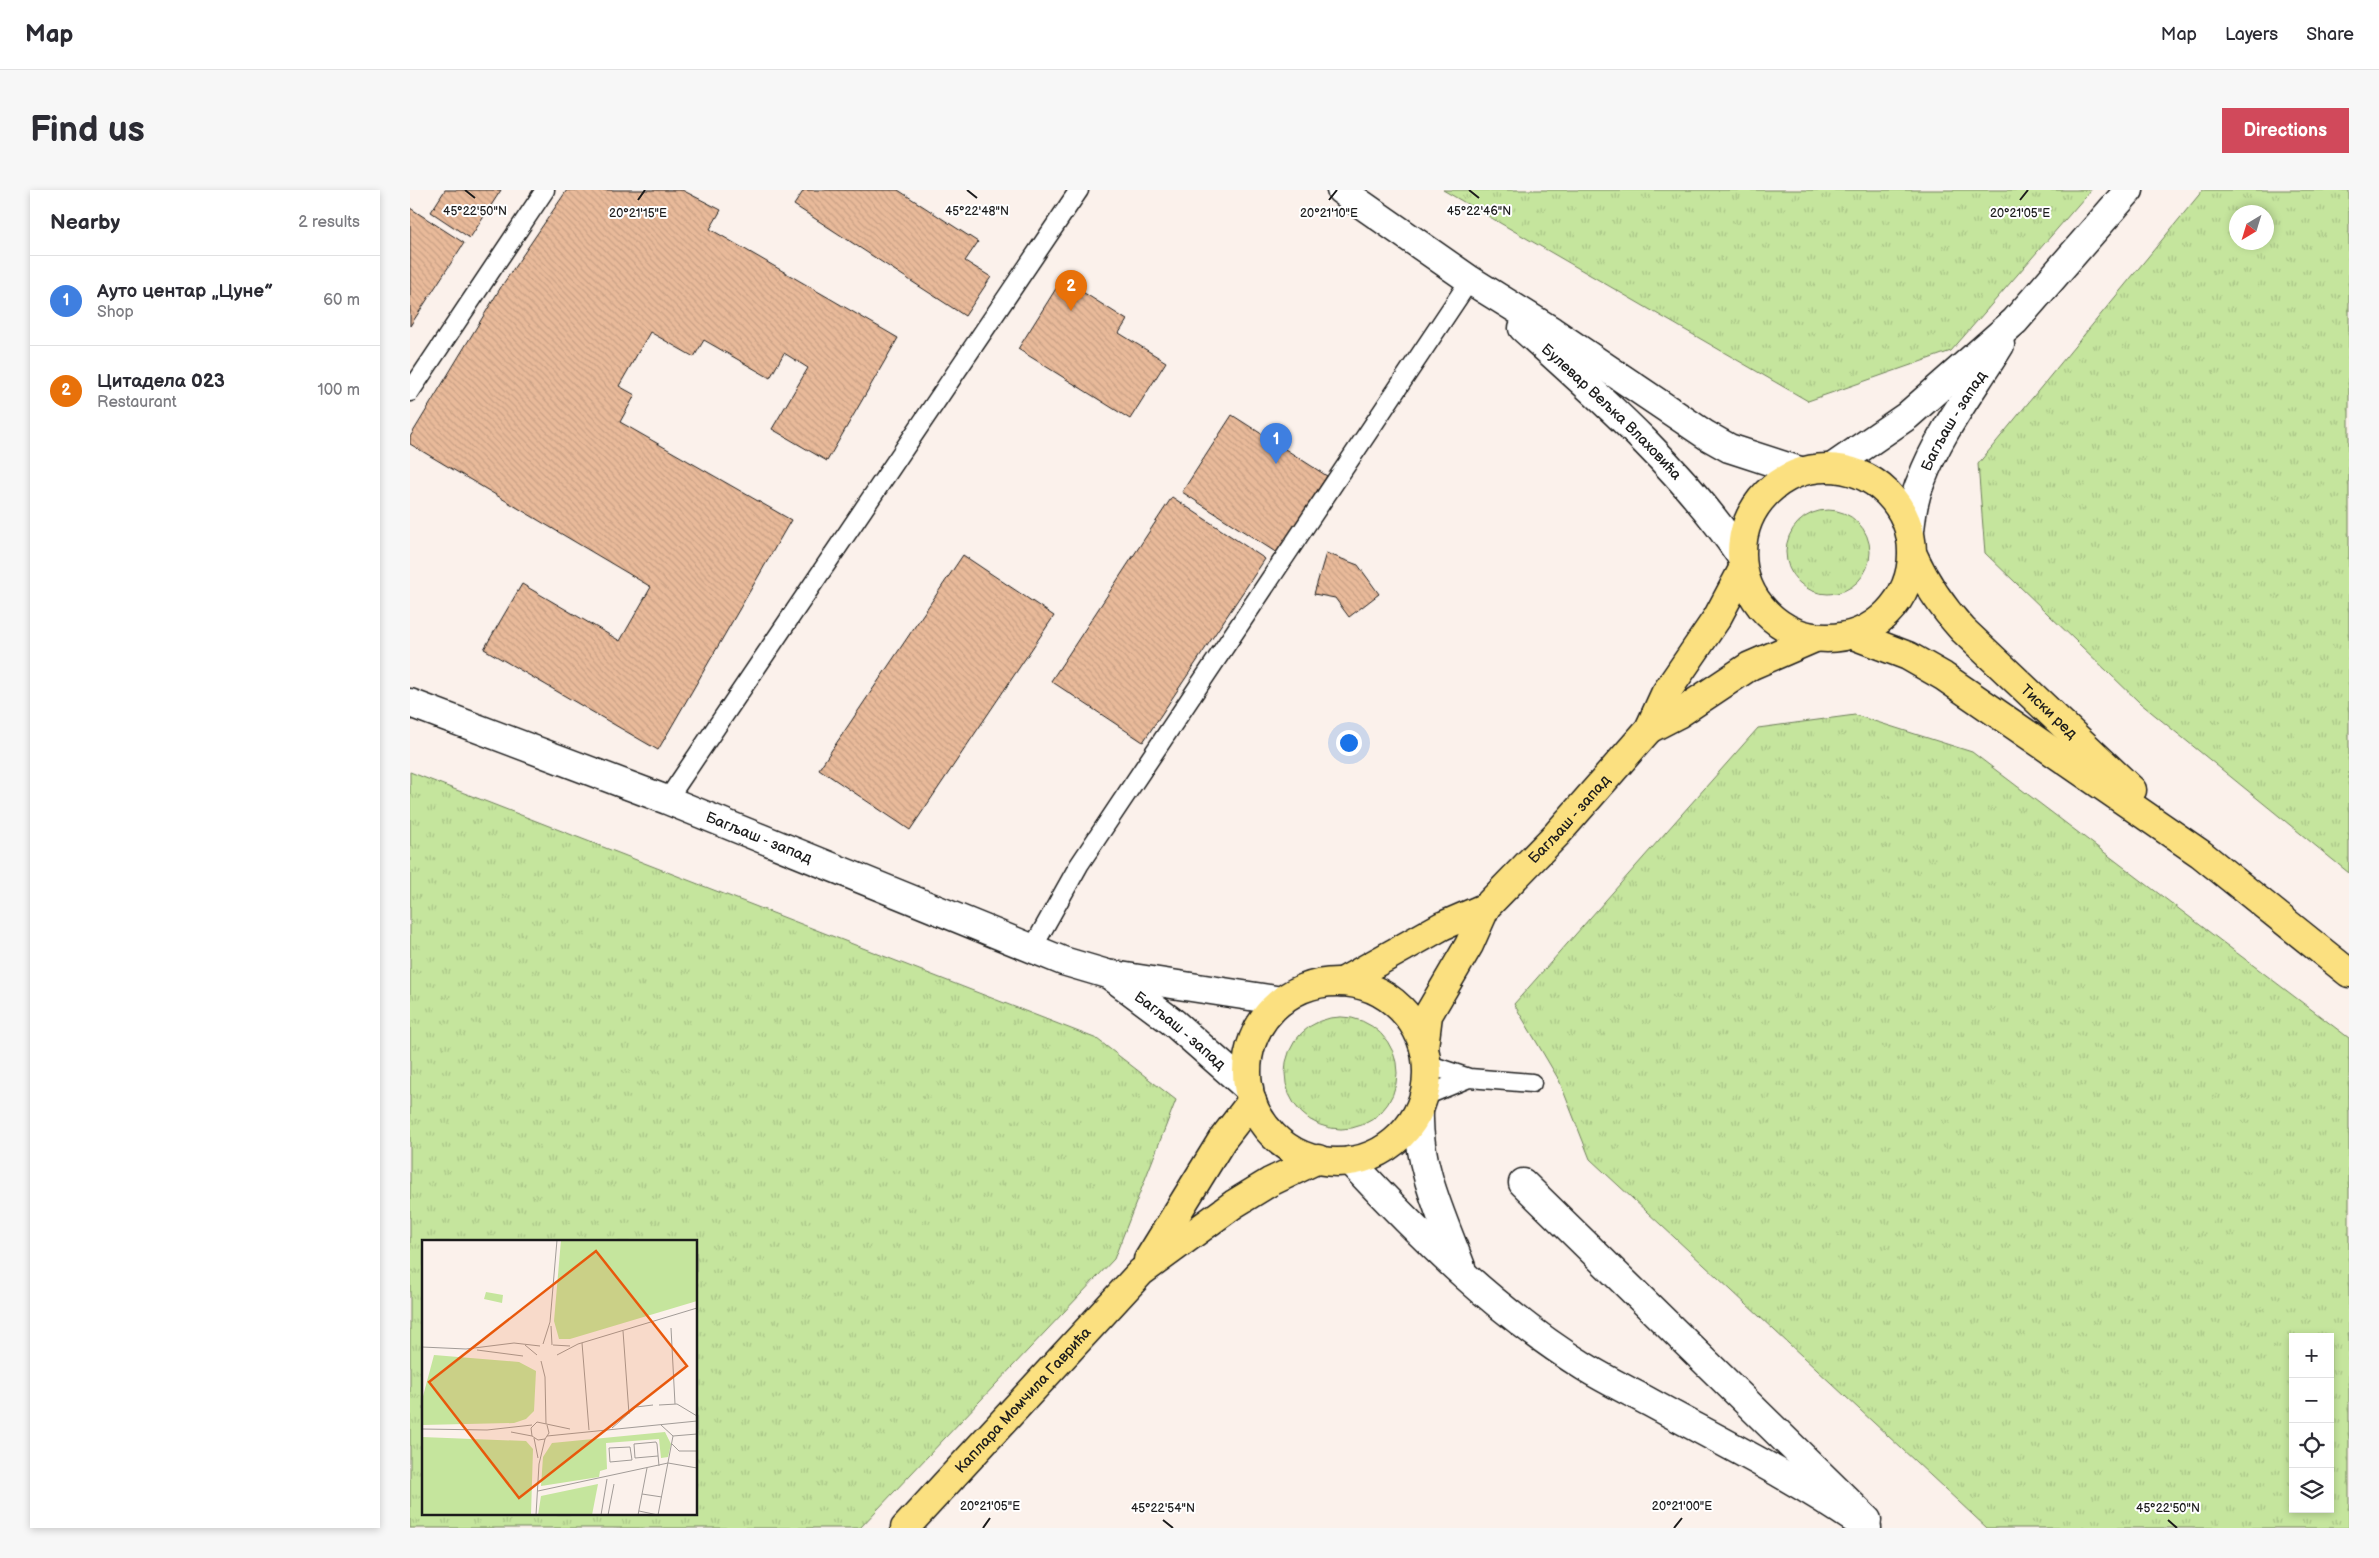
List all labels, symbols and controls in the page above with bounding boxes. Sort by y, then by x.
text: Map [25,20,73,49]
text: Map [2161,24,2197,45]
text: Layers [2225,24,2278,45]
text: Share [2306,24,2354,45]
button: Directions [2222,108,2349,153]
text: Find us [30,109,145,152]
text: 45°22'50"N [443,204,507,219]
text: 45°22'48"N [945,204,1009,219]
text: 45°22'46"N [1447,204,1511,219]
north arrow [2229,205,2274,250]
text: 20°21'15"E [609,206,667,221]
text: 20°21'10"E [1300,206,1358,221]
text: 20°21'05"E [1990,206,2050,221]
text: Nearby [50,210,120,235]
text: 2 results [298,213,360,232]
pin: 2 [1055,270,1087,311]
text: Ауто центар „Цуне” [97,280,273,303]
text: 1 [63,291,69,310]
text: 60 m [323,291,360,310]
text: Shop [97,303,134,322]
street label: Булевар Вељка Влаховића [1537,340,1686,484]
street label: Багљаш - запад [1917,367,1991,474]
text: Цитадела 023 [97,370,225,393]
text: 2 [61,381,71,400]
text: 100 m [317,381,360,400]
text: Restaurant [97,393,177,412]
pin: 1 [1260,423,1292,464]
street label: Тиски ред [2017,680,2081,743]
your location [1336,730,1362,756]
street label: Багљаш - запад [1524,771,1614,867]
street label: Багљаш - запад [703,807,815,868]
street label: Багљаш - запад [1131,987,1230,1074]
inset map [422,1240,698,1516]
street label: Каплара Момчила Гаврића [951,1323,1095,1477]
map controls [2289,1333,2334,1513]
button: + [2289,1333,2334,1378]
button: − [2289,1378,2334,1423]
button: locate [2289,1423,2334,1468]
button: layers [2289,1468,2334,1513]
text: 20°21'05"E [960,1499,1020,1514]
text: 20°21'00"E [1652,1499,1712,1514]
text: 45°22'54"N [1131,1501,1195,1516]
text: 45°22'50"N [2136,1501,2200,1516]

